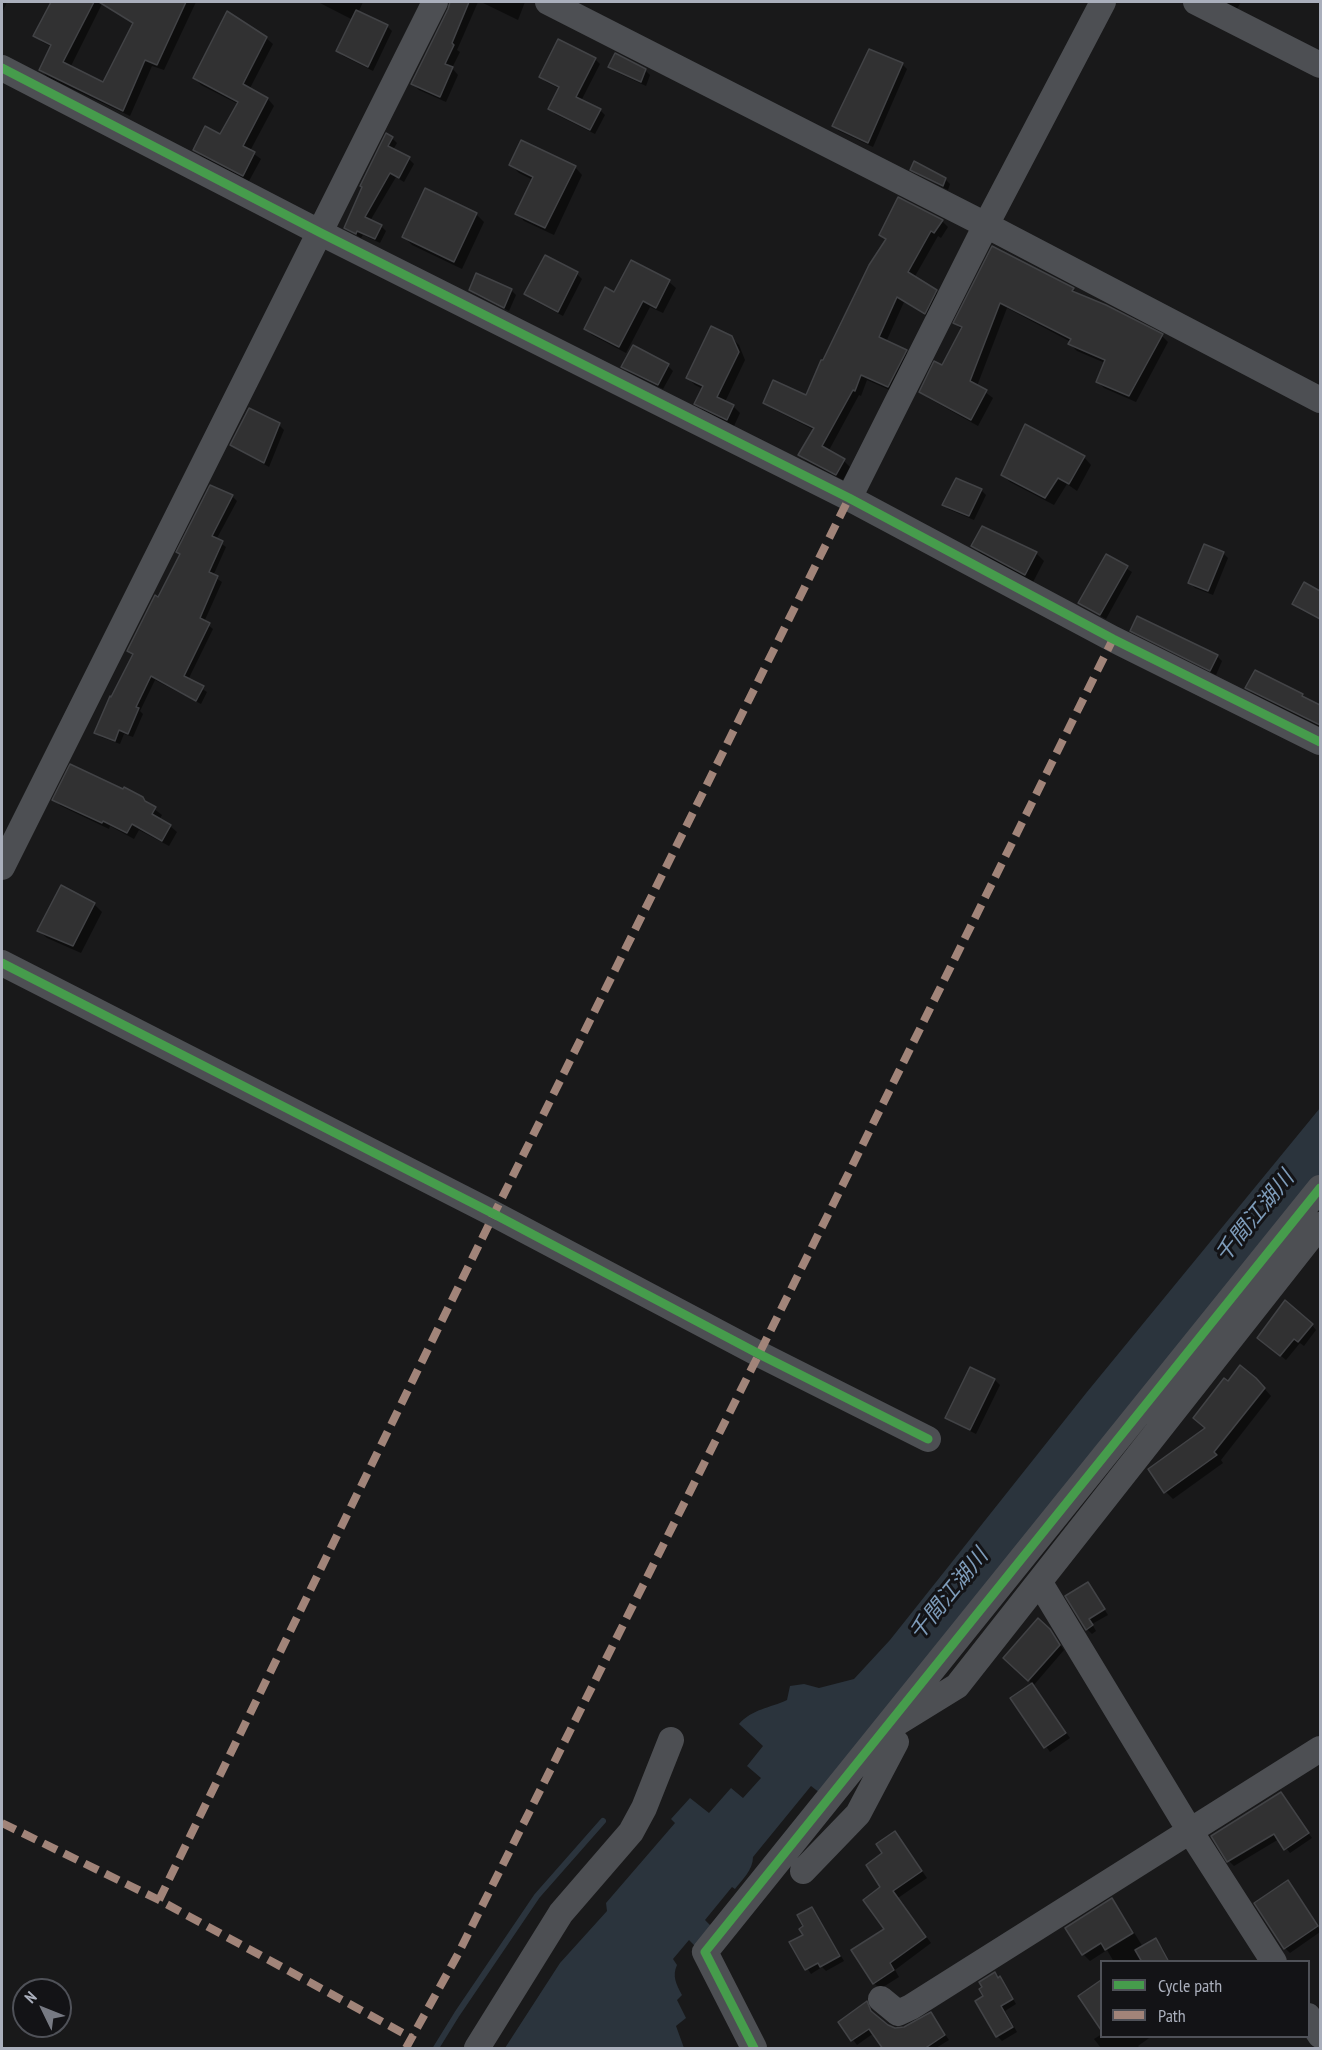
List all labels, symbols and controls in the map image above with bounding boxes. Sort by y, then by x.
water label: 千間江湖川 [1210,1166,1300,1268]
water label: 千間江湖川 [904,1544,994,1646]
legend [1100,1960,1310,2038]
text: Cycle path [1158,1974,1222,1997]
north arrow [12,1978,72,2038]
text: N [20,1987,41,2007]
text: Path [1158,2004,1186,2027]

